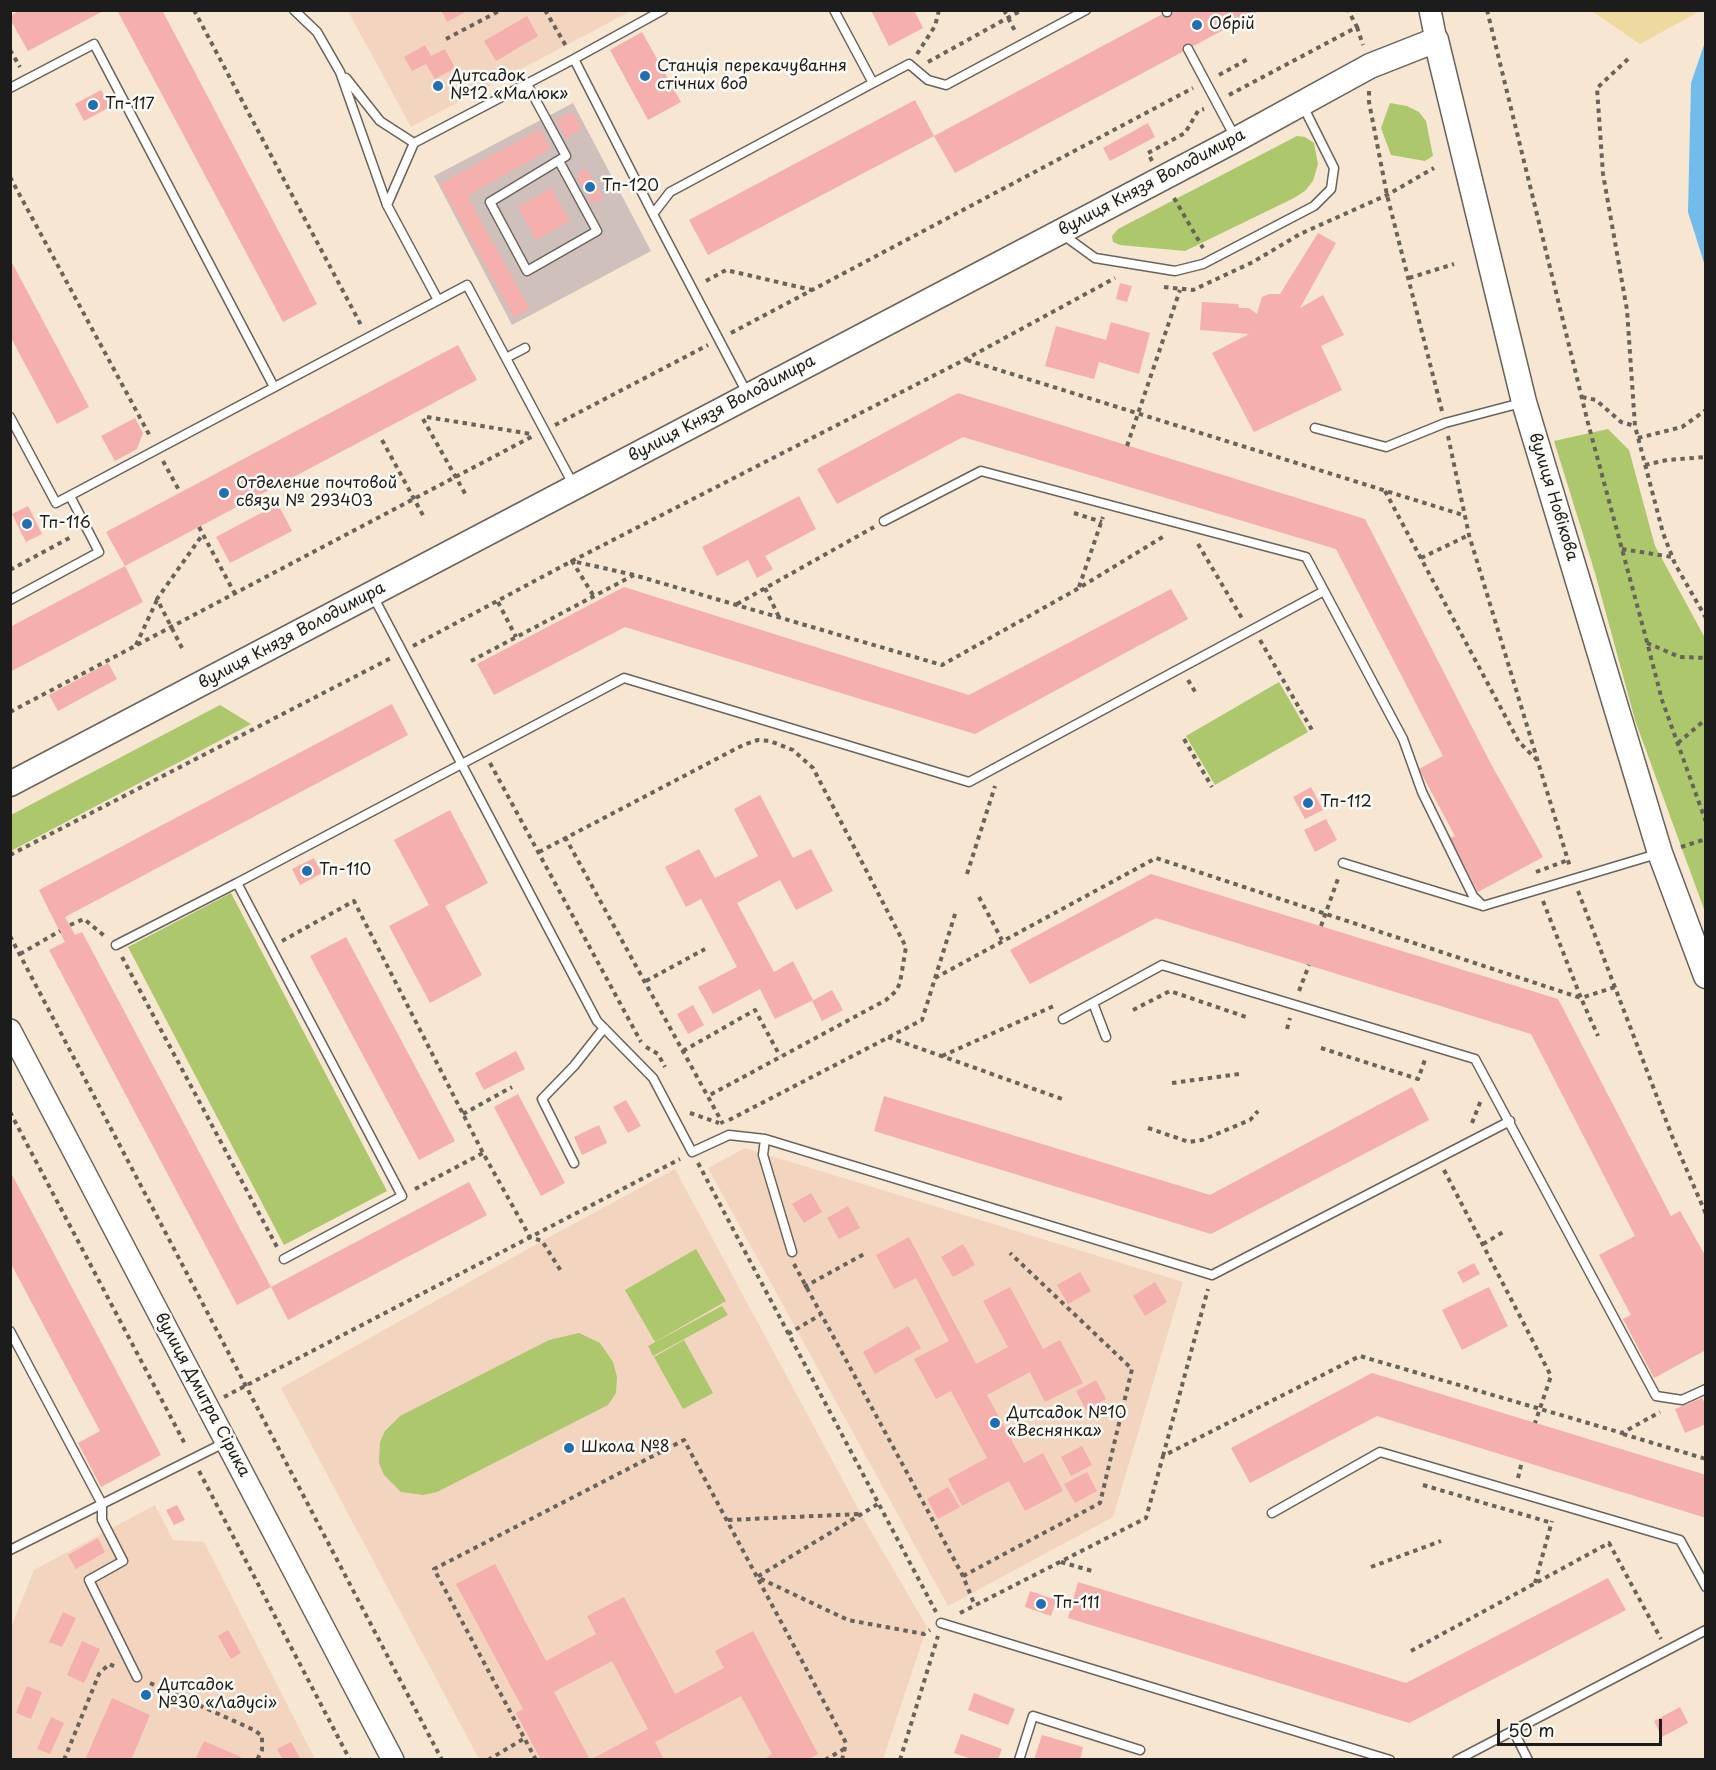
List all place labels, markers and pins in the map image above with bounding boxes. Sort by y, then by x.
place label: Обрiй [1209,15,1255,35]
marker: Обрiй [1190,18,1204,32]
place label: Станція перекачування стічних вод [657,57,847,95]
place label: Дитсадок №12 «Малюк» [450,67,568,105]
marker: Станція перекачування стічних вод [638,69,652,83]
marker: Дитсадок №12 «Малюк» [431,79,445,93]
place label: Тп-117 [105,95,154,115]
marker: Тп-117 [86,98,100,112]
place label: Тп-120 [602,177,659,197]
marker: Тп-120 [583,180,597,194]
place label: Отделение почтовой связи № 293403 [236,474,397,512]
marker: Отделение почтовой связи № 293403 [217,486,231,500]
place label: Тп-116 [39,514,91,534]
marker: Тп-116 [20,517,34,531]
place label: Тп-112 [1320,793,1372,813]
marker: Тп-112 [1301,796,1315,810]
place label: Тп-110 [319,861,371,881]
marker: Тп-110 [300,864,314,878]
place label: Дитсадок №10 «Веснянка» [1007,1404,1126,1442]
marker: Дитсадок №10 «Веснянка» [988,1416,1002,1430]
place label: Школа №8 [581,1438,670,1458]
marker: Школа №8 [562,1441,576,1455]
place label: Тп-111 [1053,1594,1099,1614]
marker: Тп-111 [1034,1597,1048,1611]
place label: Дитсадок №30 «Ладусі» [158,1676,277,1714]
marker: Дитсадок №30 «Ладусі» [139,1688,153,1702]

